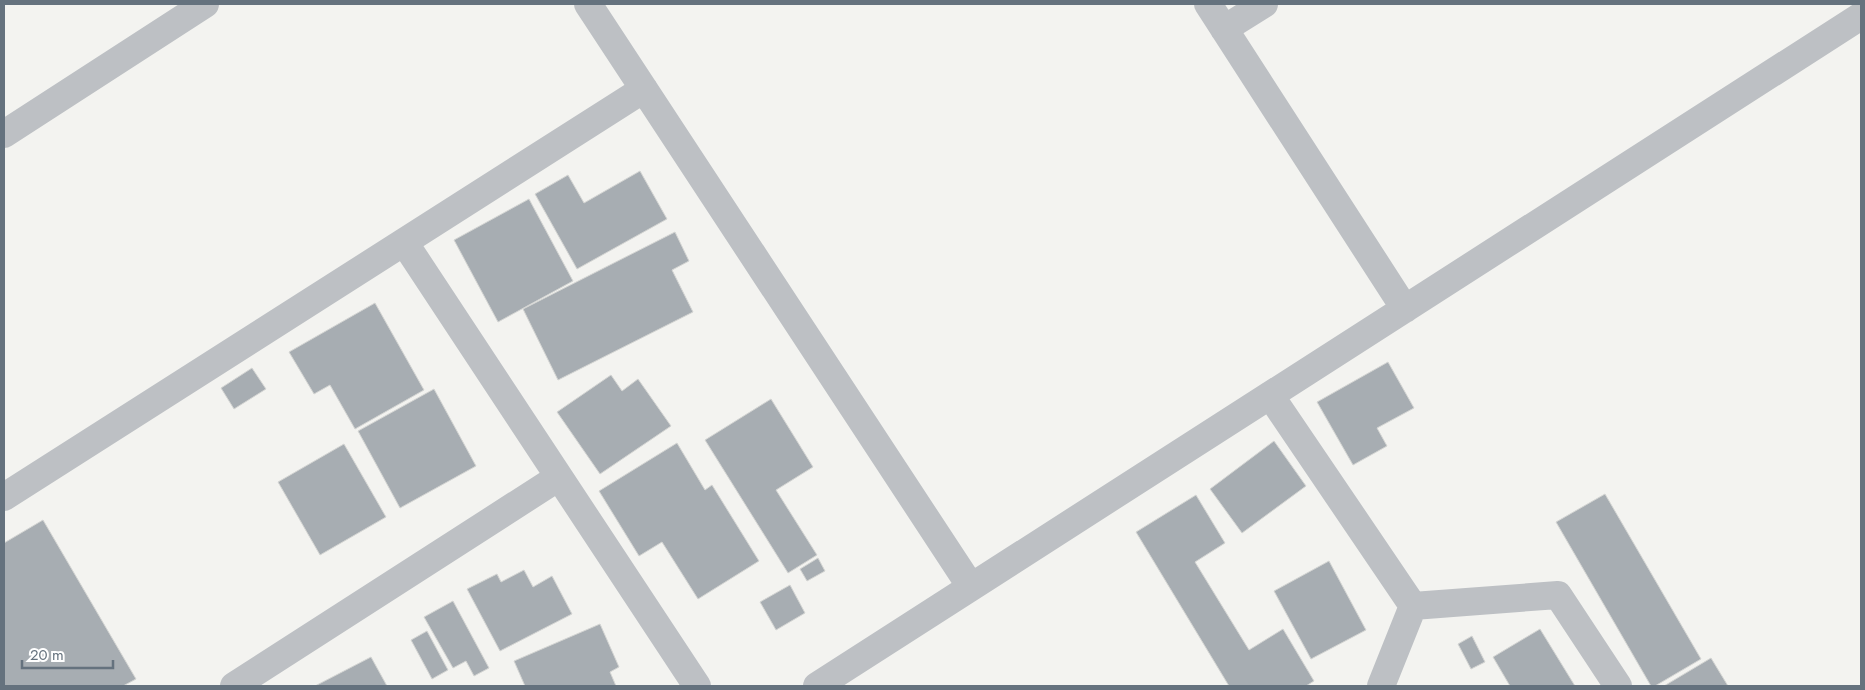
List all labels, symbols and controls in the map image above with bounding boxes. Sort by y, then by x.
scale bar [22,638,114,670]
text: 20 m [30,644,64,666]

